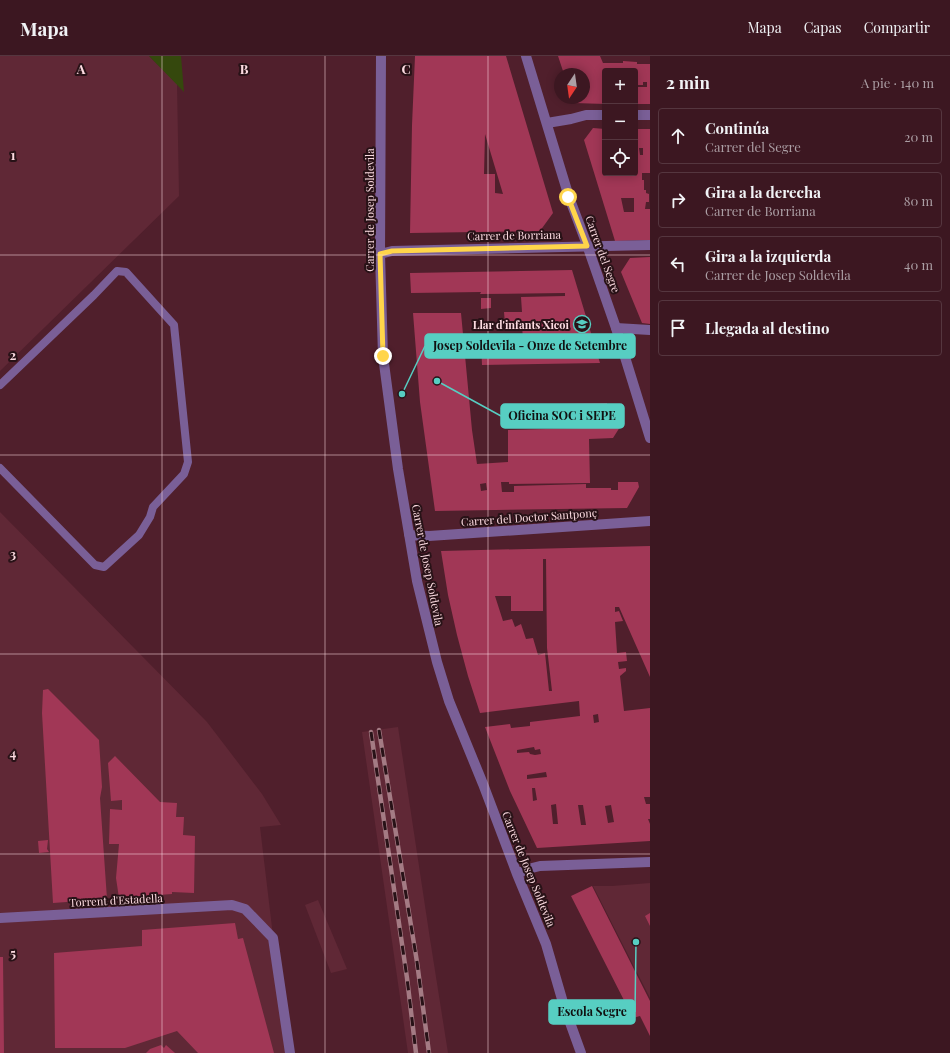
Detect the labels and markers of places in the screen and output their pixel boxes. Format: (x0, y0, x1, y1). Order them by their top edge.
school or university icon: Llar d'infants Xicoi (572, 314, 592, 334)
place label: Llar d'infants Xicoi (473, 317, 570, 332)
callout: Josep Soldevila - Onze de Setembre (425, 334, 635, 358)
callout: Oficina SOC i SEPE (501, 404, 624, 428)
callout: Escola Segre (549, 1000, 635, 1024)

